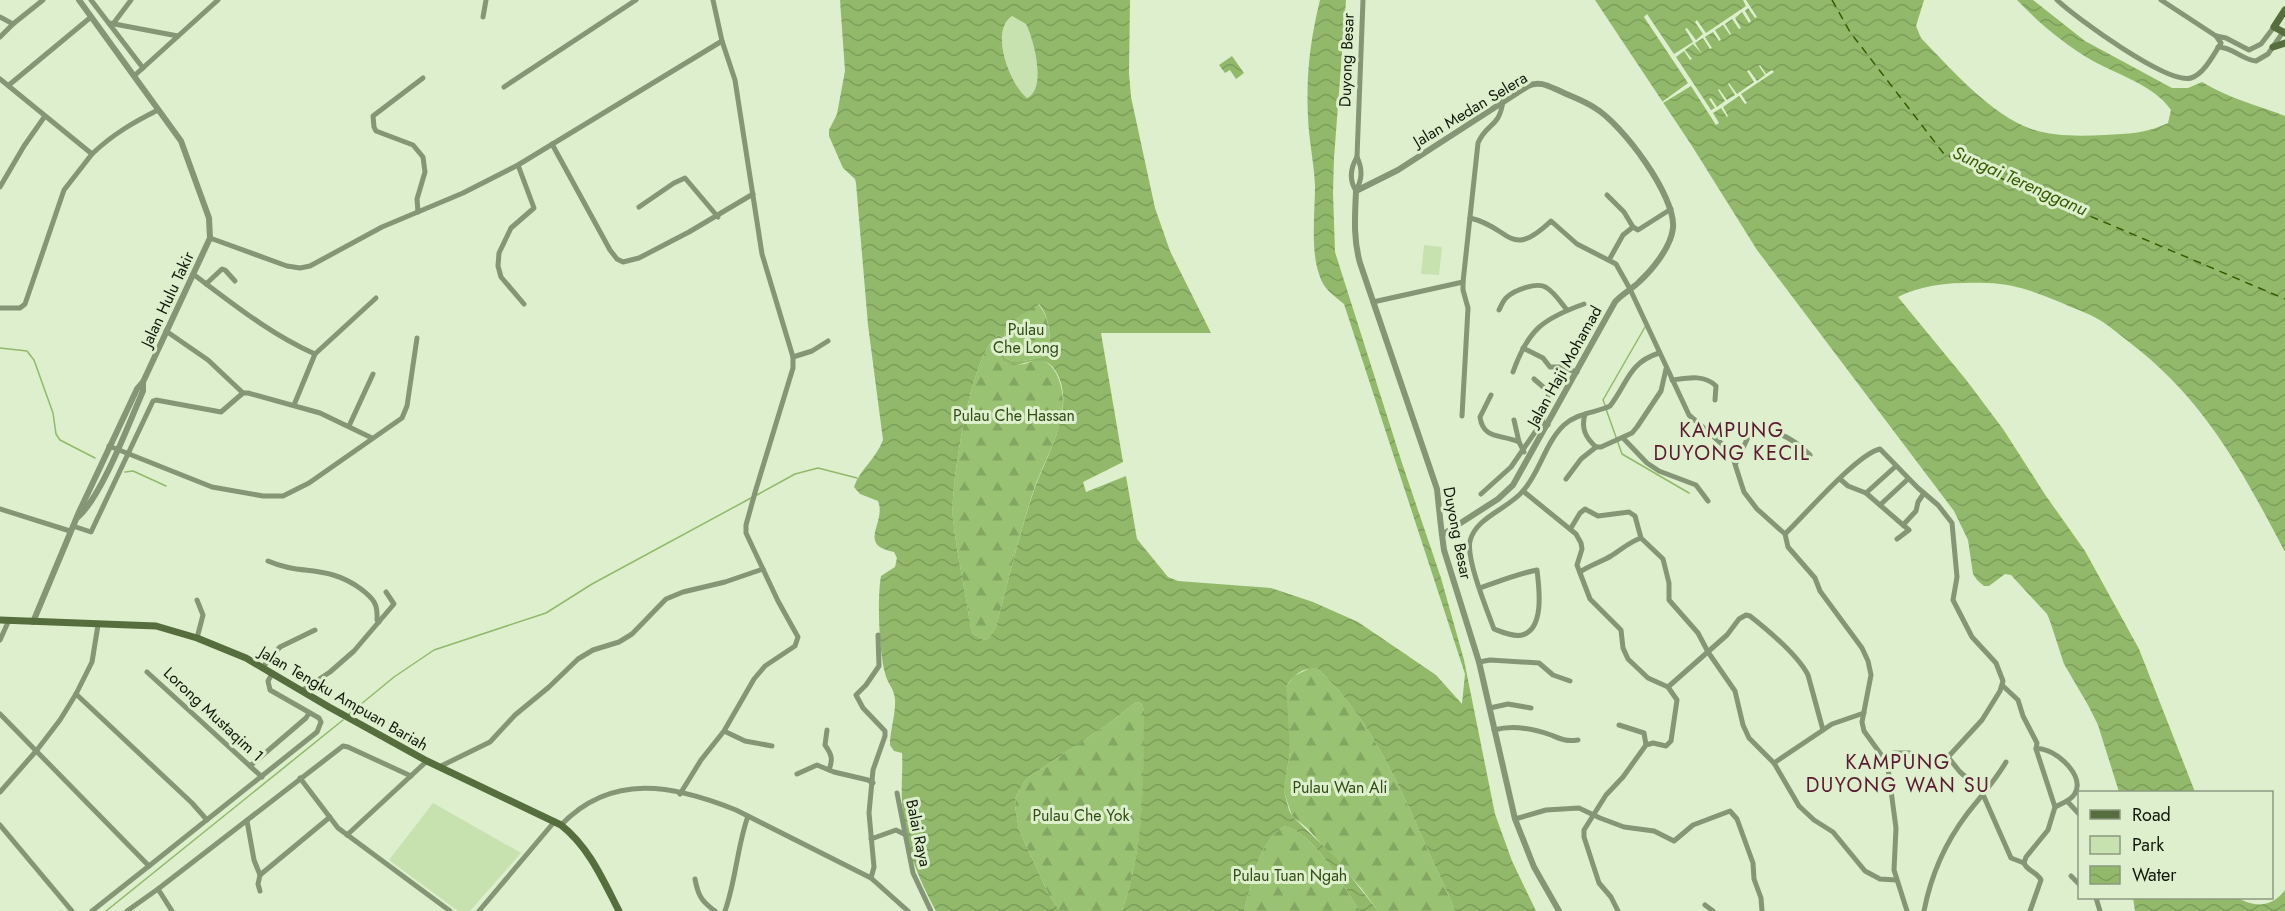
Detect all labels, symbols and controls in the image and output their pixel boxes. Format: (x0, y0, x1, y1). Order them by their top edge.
street label: Duyong Besar (1333, 12, 1360, 107)
street label: Jalan Medan Selera (1407, 66, 1532, 154)
water label: Sungai Terengganu (1948, 140, 2092, 222)
street label: Jalan Hulu Takir (134, 247, 200, 353)
street label: Jalan Haji Mohamad (1521, 302, 1607, 433)
park label: Pulau Che Long (993, 318, 1059, 359)
park label: Pulau Che Hassan (953, 404, 1075, 427)
district label: KAMPUNG DUYONG KECIL (1653, 416, 1811, 468)
street label: Duyong Besar (1437, 485, 1478, 582)
street label: Jalan Tengku Ampuan Bariah (253, 640, 432, 756)
street label: Lorong Mustaqim 1 (159, 662, 269, 767)
district label: KAMPUNG DUYONG WAN SU (1806, 748, 1990, 800)
park label: Pulau Wan Ali (1293, 776, 1387, 799)
legend (2078, 791, 2273, 899)
street label: Balai Raya (900, 797, 937, 869)
text: Road (2132, 802, 2171, 828)
park label: Pulau Che Yok (1033, 804, 1130, 827)
text: Park (2132, 832, 2164, 858)
text: Water (2132, 862, 2177, 888)
park label: Pulau Tuan Ngah (1233, 864, 1347, 887)

